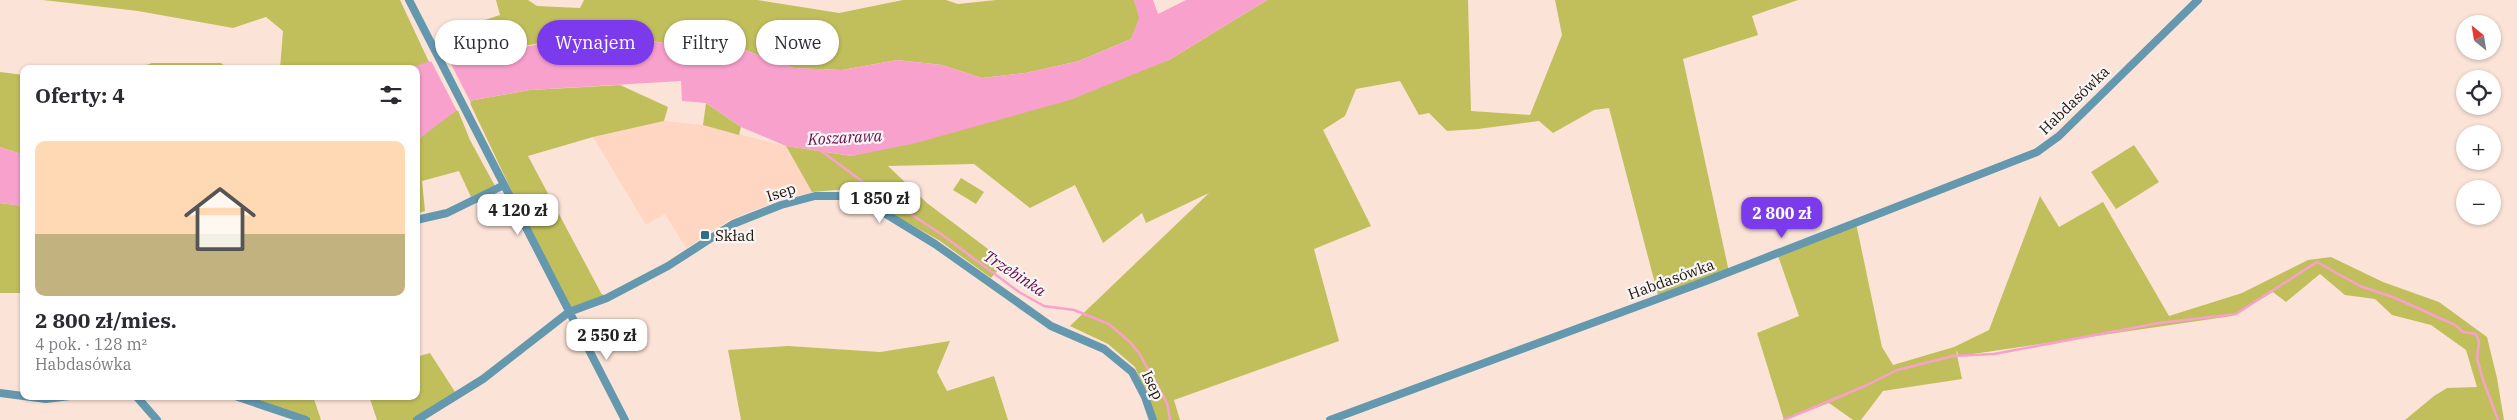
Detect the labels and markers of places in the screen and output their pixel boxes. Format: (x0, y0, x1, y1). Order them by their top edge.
pin: 1 850 zł (828, 182, 932, 224)
pin: 4 120 zł (466, 194, 570, 236)
pin: 2 800 zł (1730, 196, 1834, 239)
place label: Skład (715, 226, 755, 245)
marker: Skład (699, 229, 711, 241)
pin: 2 550 zł (555, 318, 659, 361)

